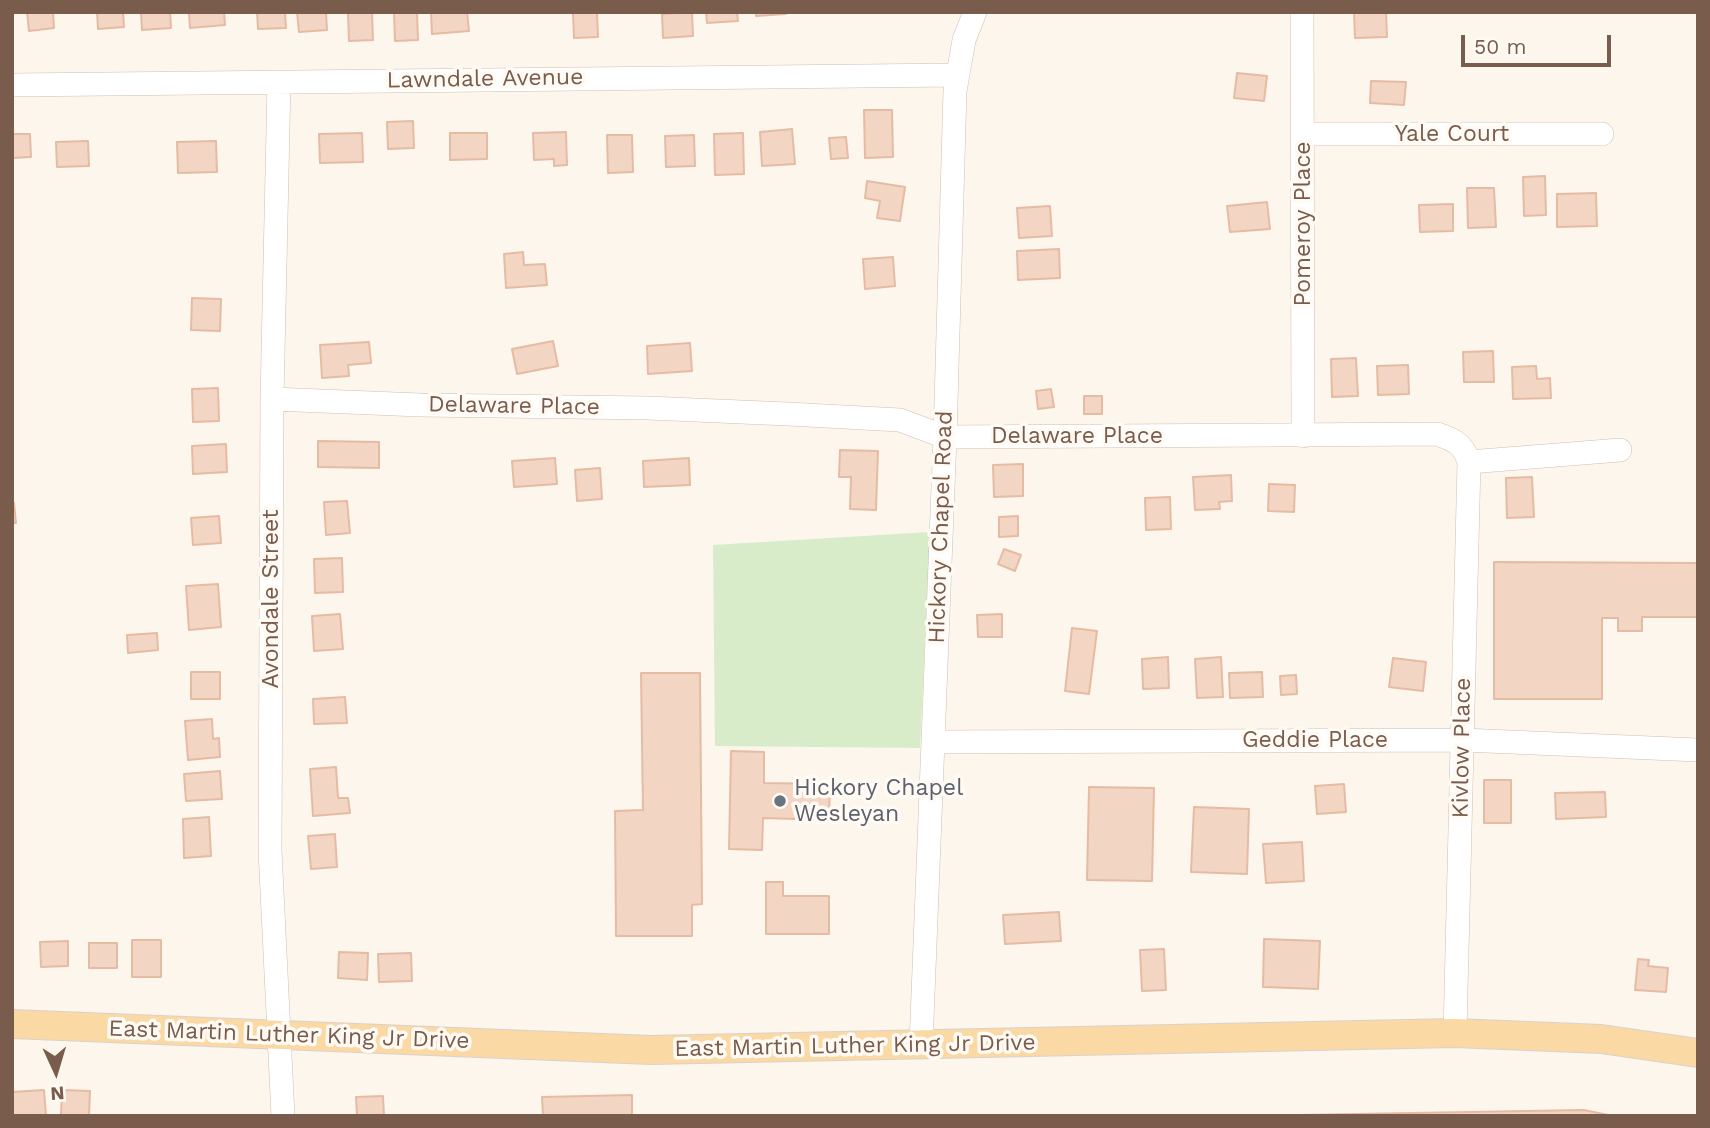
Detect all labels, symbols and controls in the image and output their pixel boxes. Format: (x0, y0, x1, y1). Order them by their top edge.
scale bar (1465, 21, 1616, 65)
text: 50 m (1474, 34, 1526, 59)
street label: Lawndale Avenue (386, 63, 584, 95)
street label: Yale Court (1395, 120, 1509, 148)
street label: Pomeroy Place (1289, 141, 1317, 307)
street label: Delaware Place (428, 391, 600, 421)
street label: Hickory Chapel Road (923, 410, 959, 644)
street label: Delaware Place (991, 422, 1163, 450)
street label: Avondale Street (257, 509, 285, 689)
street label: Kivlow Place (1447, 677, 1477, 819)
street label: Geddie Place (1242, 726, 1388, 754)
place label: Hickory Chapel Wesleyan (794, 774, 963, 828)
marker: Hickory Chapel Wesleyan (772, 793, 788, 809)
street label: East Martin Luther King Jr Drive (108, 1015, 470, 1055)
street label: East Martin Luther King Jr Drive (674, 1029, 1036, 1063)
north arrow (21, 1037, 91, 1107)
text: N (50, 1081, 65, 1105)

